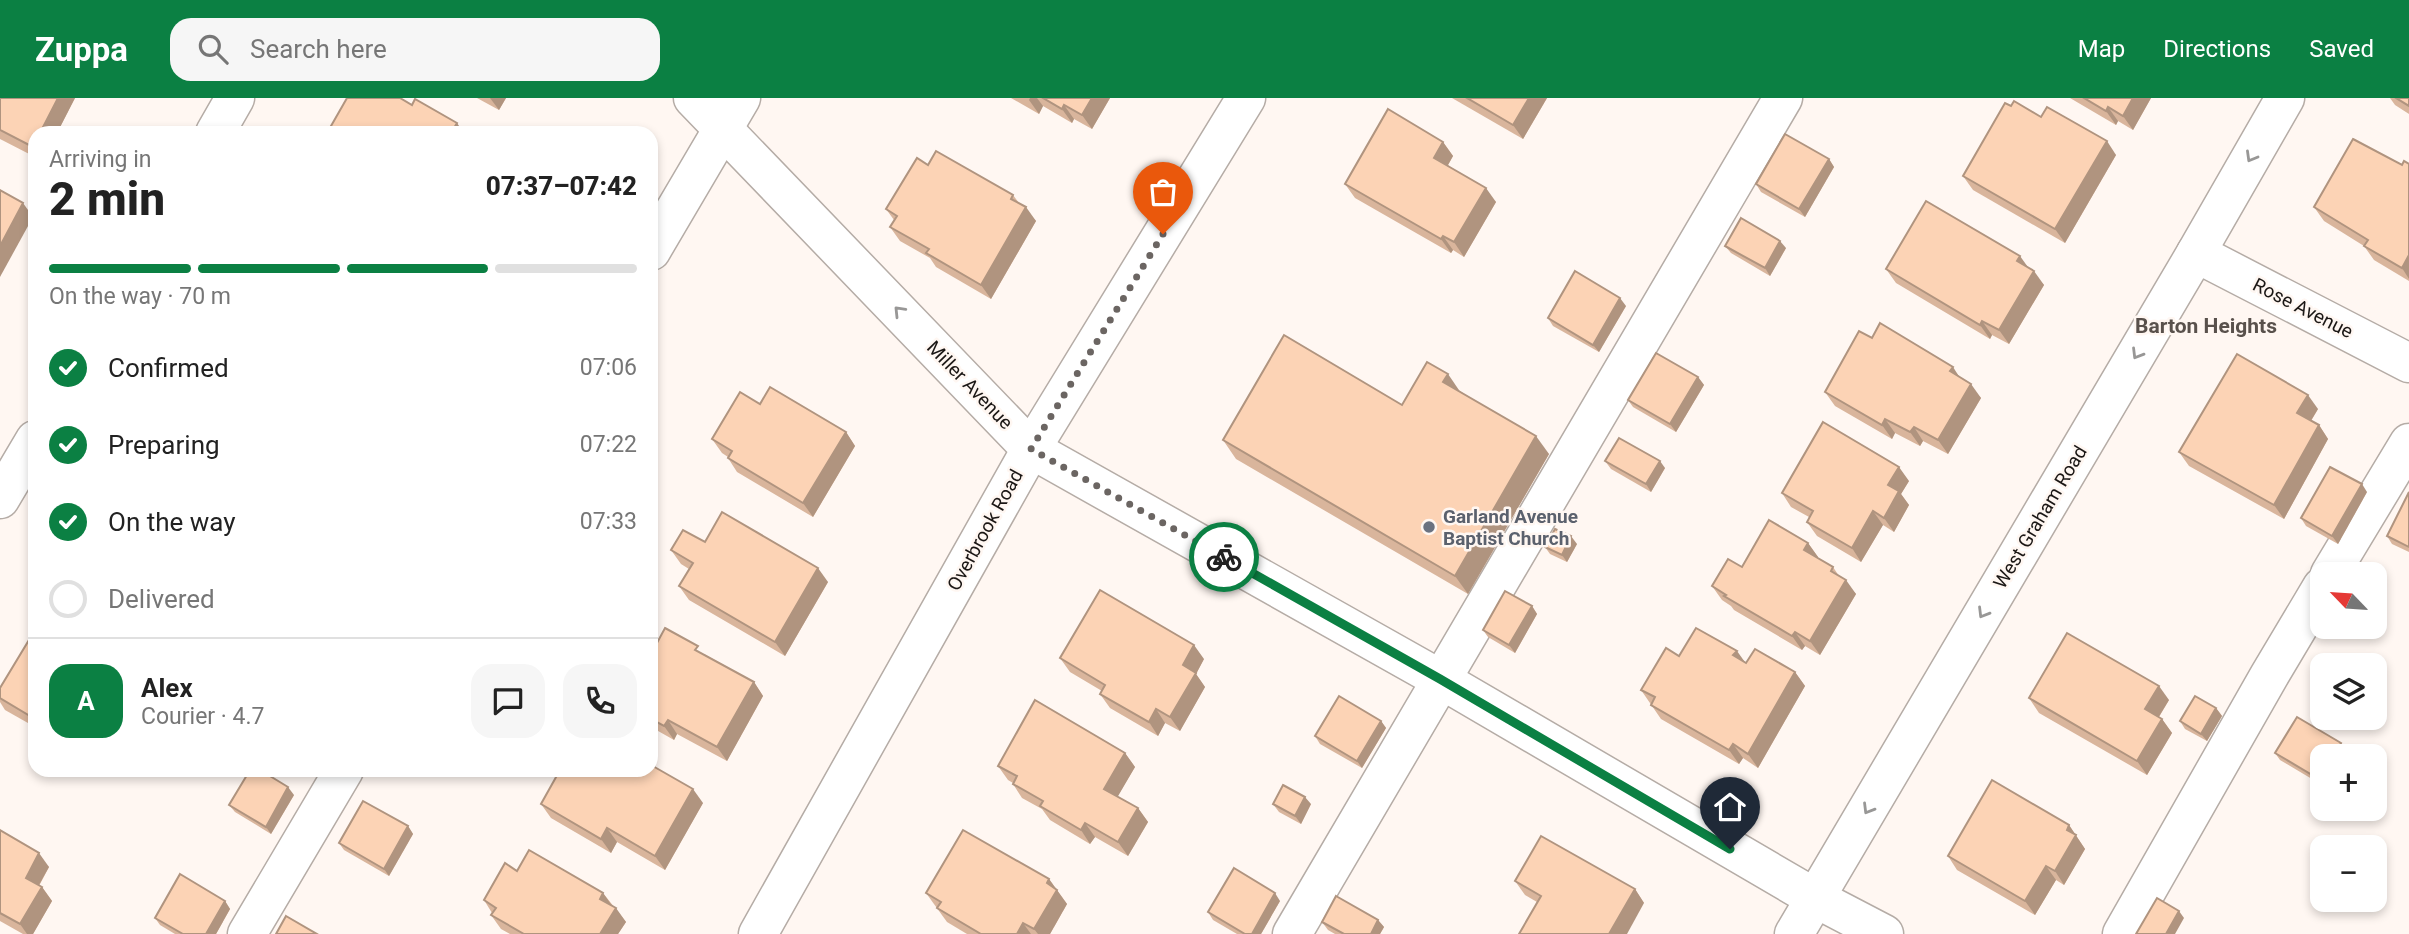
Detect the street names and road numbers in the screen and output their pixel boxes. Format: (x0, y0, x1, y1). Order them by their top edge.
street label: Rose Avenue (2249, 273, 2357, 343)
street label: Miller Avenue (922, 336, 1018, 434)
street label: West Graham Road (1988, 441, 2092, 593)
street label: Overbrook Road (942, 465, 1028, 595)

